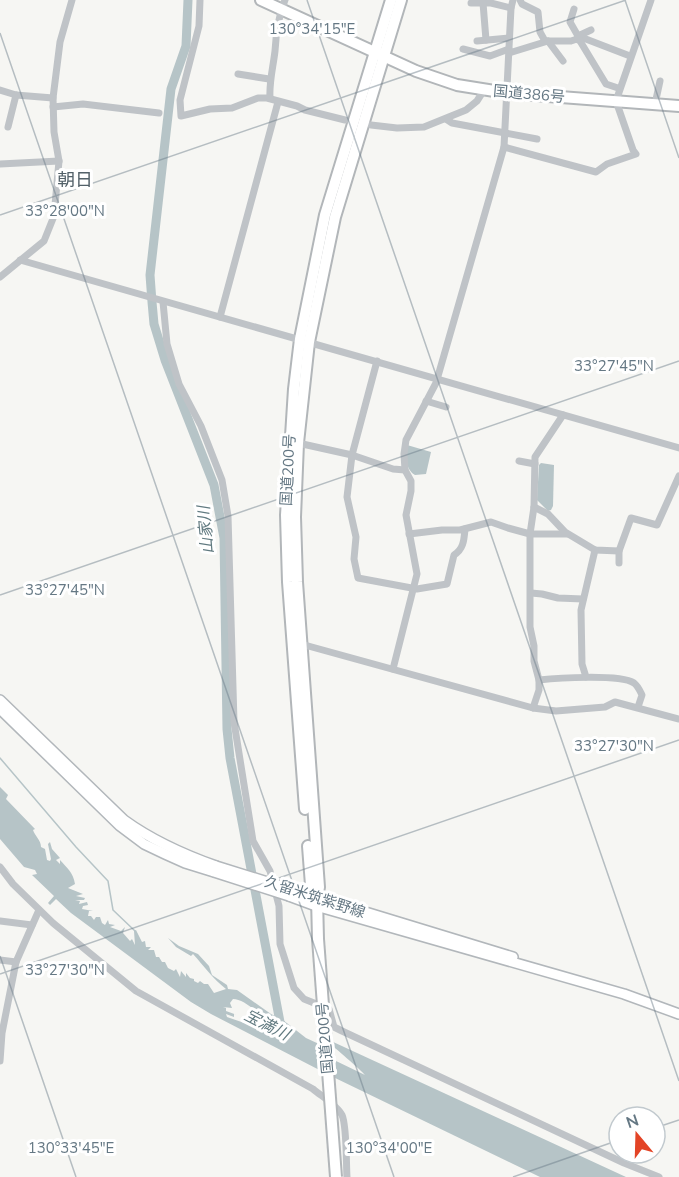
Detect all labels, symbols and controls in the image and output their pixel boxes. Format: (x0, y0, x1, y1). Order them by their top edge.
text: 130°34'15"E (269, 19, 355, 39)
street label: 国道386号 (492, 81, 566, 107)
district label: 朝日 (57, 168, 93, 192)
text: 33°28'00"N (25, 201, 105, 221)
text: 33°27'45"N (574, 356, 654, 376)
street label: 国道200号 (276, 434, 300, 506)
water label: 山家川 (193, 503, 219, 555)
text: 33°27'45"N (25, 580, 105, 600)
text: 33°27'30"N (574, 736, 654, 756)
street label: 久留米筑紫野線 (262, 871, 368, 923)
text: 33°27'30"N (25, 960, 105, 980)
street label: 国道200号 (312, 1001, 338, 1075)
water label: 宝満川 (240, 1004, 295, 1046)
north arrow (607, 1105, 667, 1165)
text: N (623, 1109, 642, 1134)
text: 130°33'45"E (28, 1138, 114, 1158)
text: 130°34'00"E (346, 1138, 432, 1158)

